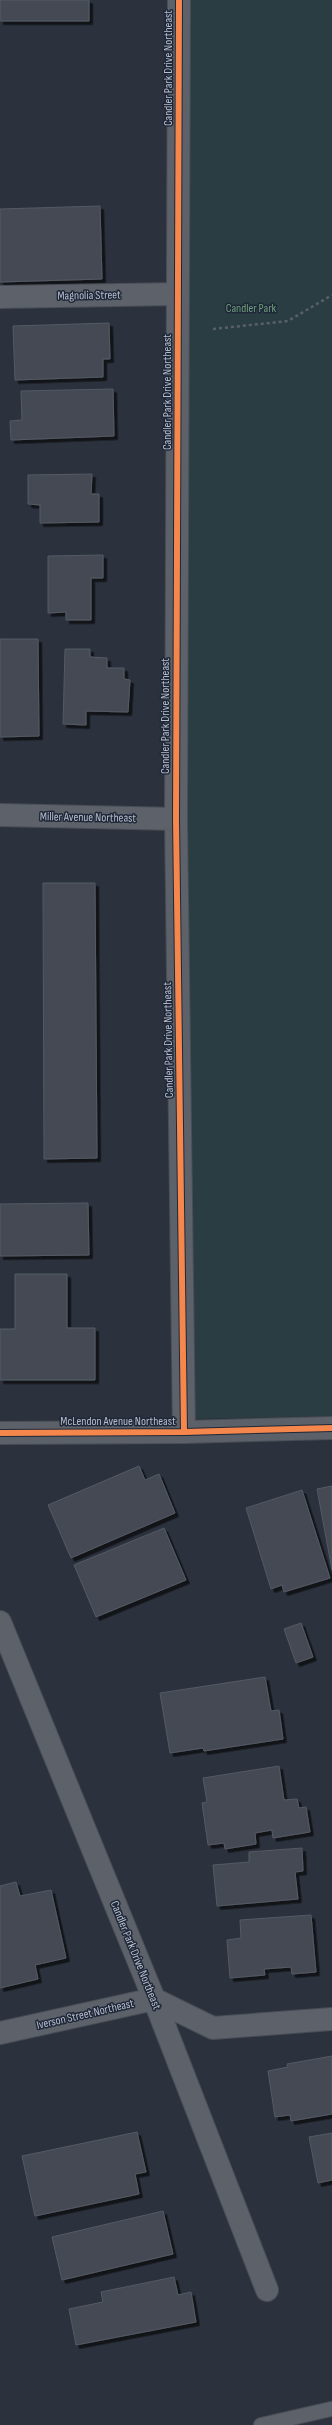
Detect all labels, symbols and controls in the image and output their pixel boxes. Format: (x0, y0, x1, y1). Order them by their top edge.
street label: Candler Park Drive Northeast (161, 10, 176, 126)
street label: Magnolia Street (57, 287, 121, 304)
park label: Candler Park (226, 301, 277, 316)
street label: Candler Park Drive Northeast (160, 334, 175, 450)
street label: Candler Park Drive Northeast (158, 658, 173, 774)
street label: Miller Avenue Northeast (40, 809, 137, 826)
street label: Candler Park Drive Northeast (160, 982, 177, 1098)
street label: McLendon Avenue Northeast (60, 1414, 176, 1429)
street label: Candler Park Drive Northeast (107, 1899, 164, 2012)
street label: Iverson Street Northeast (35, 1996, 136, 2033)

